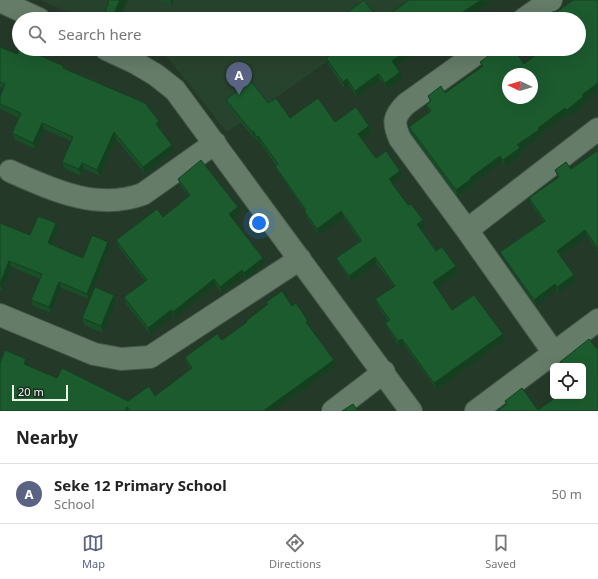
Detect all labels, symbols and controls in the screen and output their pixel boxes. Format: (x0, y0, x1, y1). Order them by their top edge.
search box (12, 12, 586, 56)
icon: search (26, 23, 48, 45)
text: Search here (58, 24, 141, 44)
pin: A (226, 62, 252, 95)
north arrow (502, 68, 538, 104)
your location (249, 213, 269, 233)
map controls (550, 363, 586, 399)
button: locate (550, 363, 586, 399)
scale bar (12, 383, 68, 402)
text: 20 m (18, 384, 44, 399)
text: Nearby (16, 426, 78, 449)
text: Seke 12 Primary School (54, 475, 227, 495)
text: A (25, 485, 34, 503)
text: 50 m (552, 485, 582, 503)
text: School (54, 495, 95, 513)
tab: Map (82, 532, 105, 571)
tab: Directions (269, 532, 321, 571)
tab: Saved (485, 532, 516, 571)

